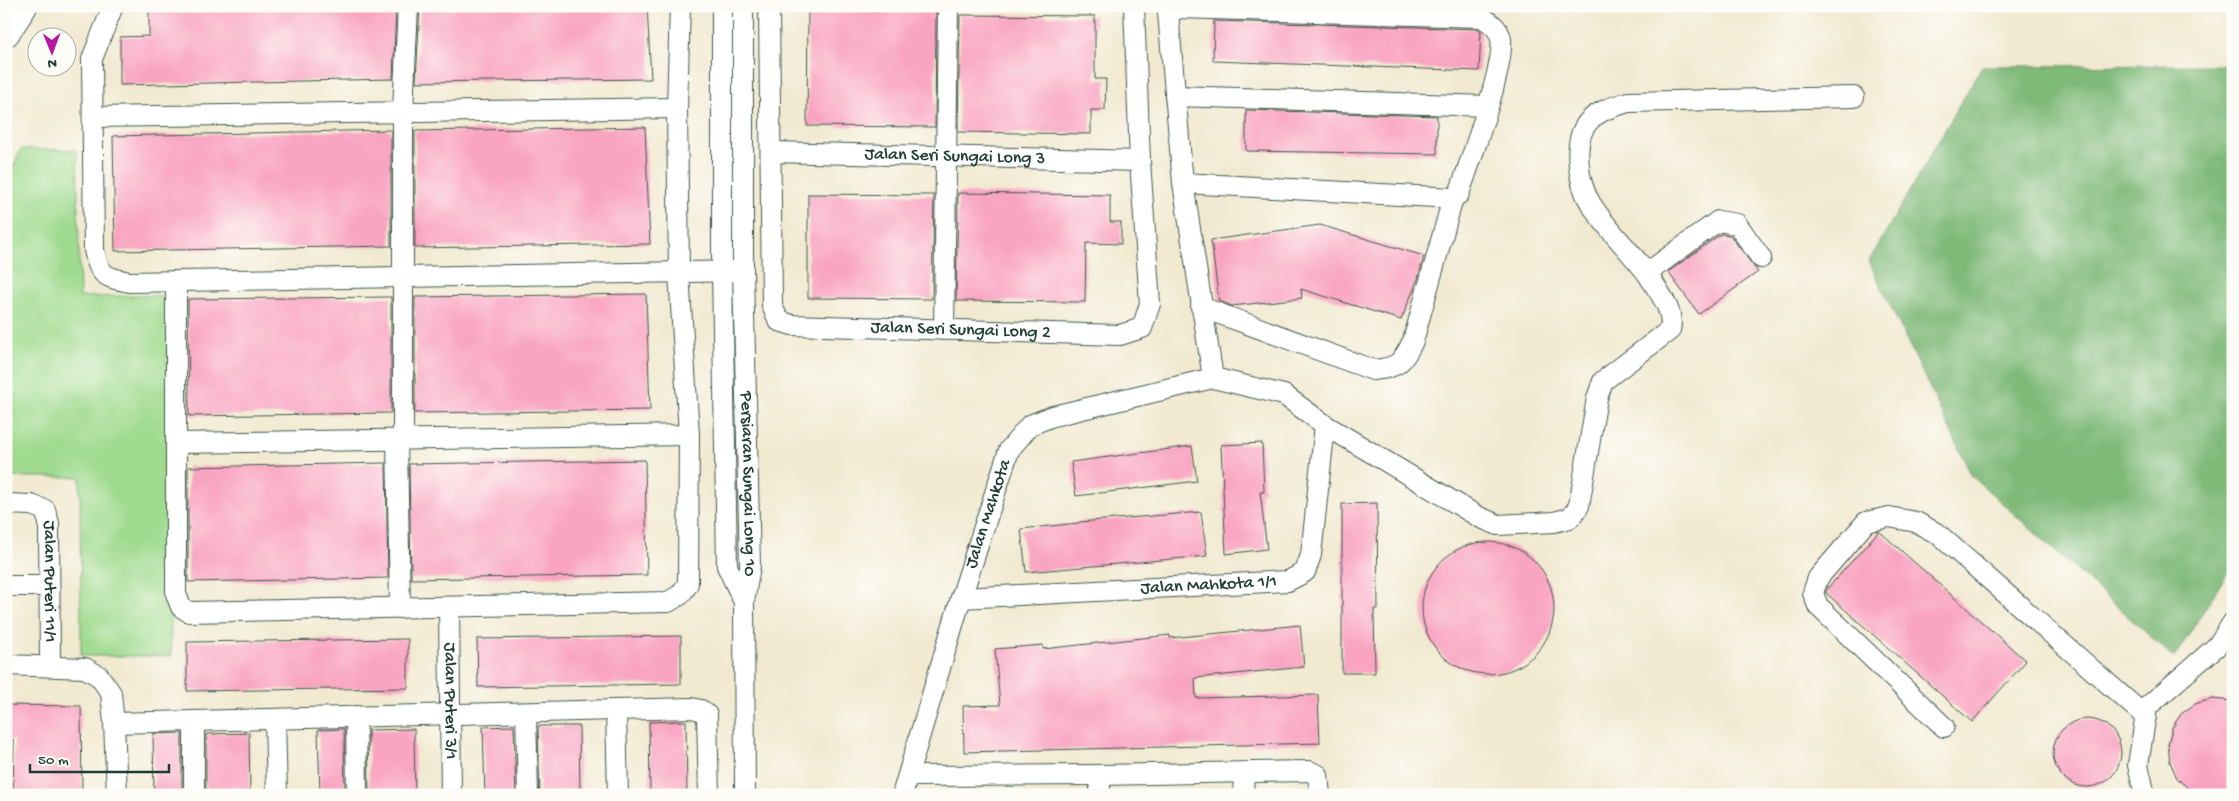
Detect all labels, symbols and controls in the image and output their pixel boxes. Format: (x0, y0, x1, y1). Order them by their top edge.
north arrow (28, 28, 78, 78)
text: N (47, 54, 57, 71)
street label: Jalan Seri Sungai Long 3 (864, 144, 1046, 169)
street label: Jalan Seri Sungai Long 2 (870, 317, 1051, 343)
street label: Persiaran Sungai Long 10 (735, 390, 761, 578)
street label: Jalan Mahkota (961, 456, 1016, 571)
street label: Jalan Puteri 11/1 (38, 520, 60, 643)
street label: Jalan Mahkota 1/1 (1140, 571, 1277, 599)
street label: Jalan Puteri 3/1 (439, 642, 461, 760)
scale bar (30, 741, 169, 773)
text: 50 m (38, 752, 69, 770)

